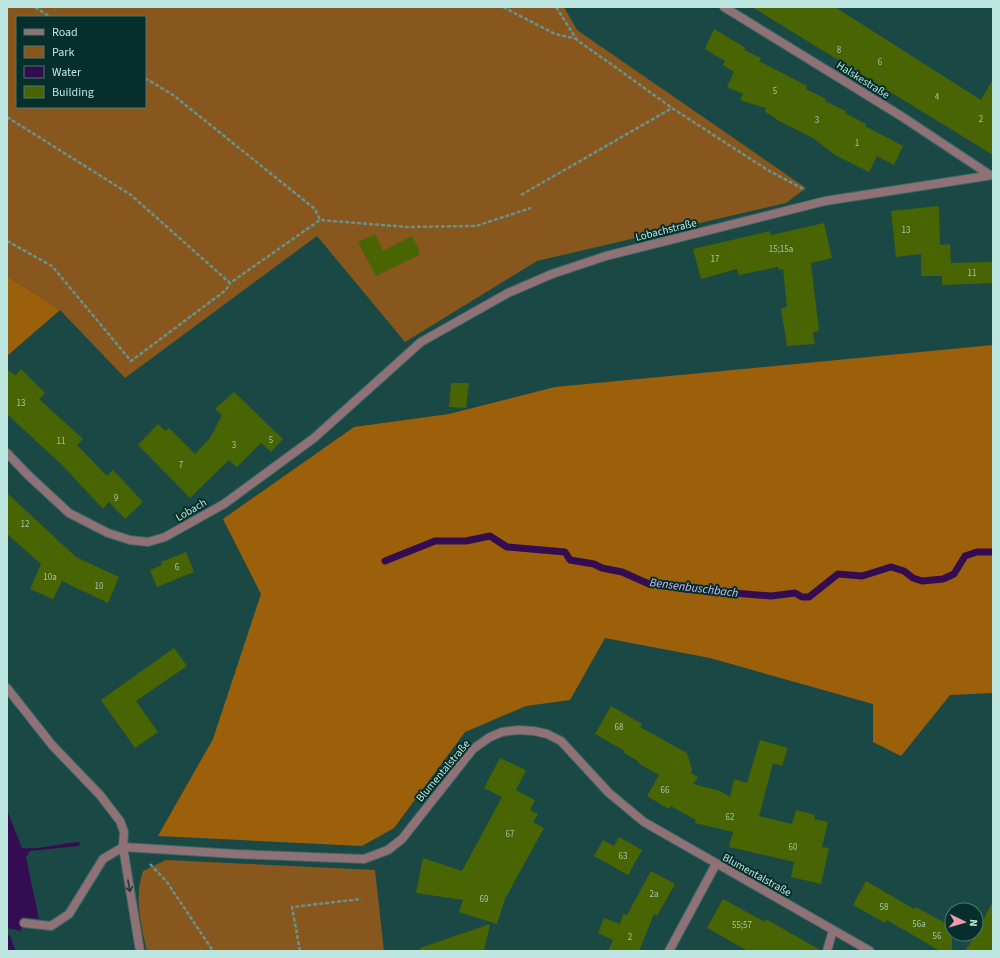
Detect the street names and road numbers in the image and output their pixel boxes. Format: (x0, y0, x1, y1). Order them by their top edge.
street label: Halskestraße (834, 58, 893, 102)
street label: Lobachstraße (634, 215, 699, 245)
street label: Lobach (173, 495, 209, 525)
street label: Blumentalstraße (413, 736, 474, 805)
street label: Blumentalstraße (720, 850, 795, 900)

